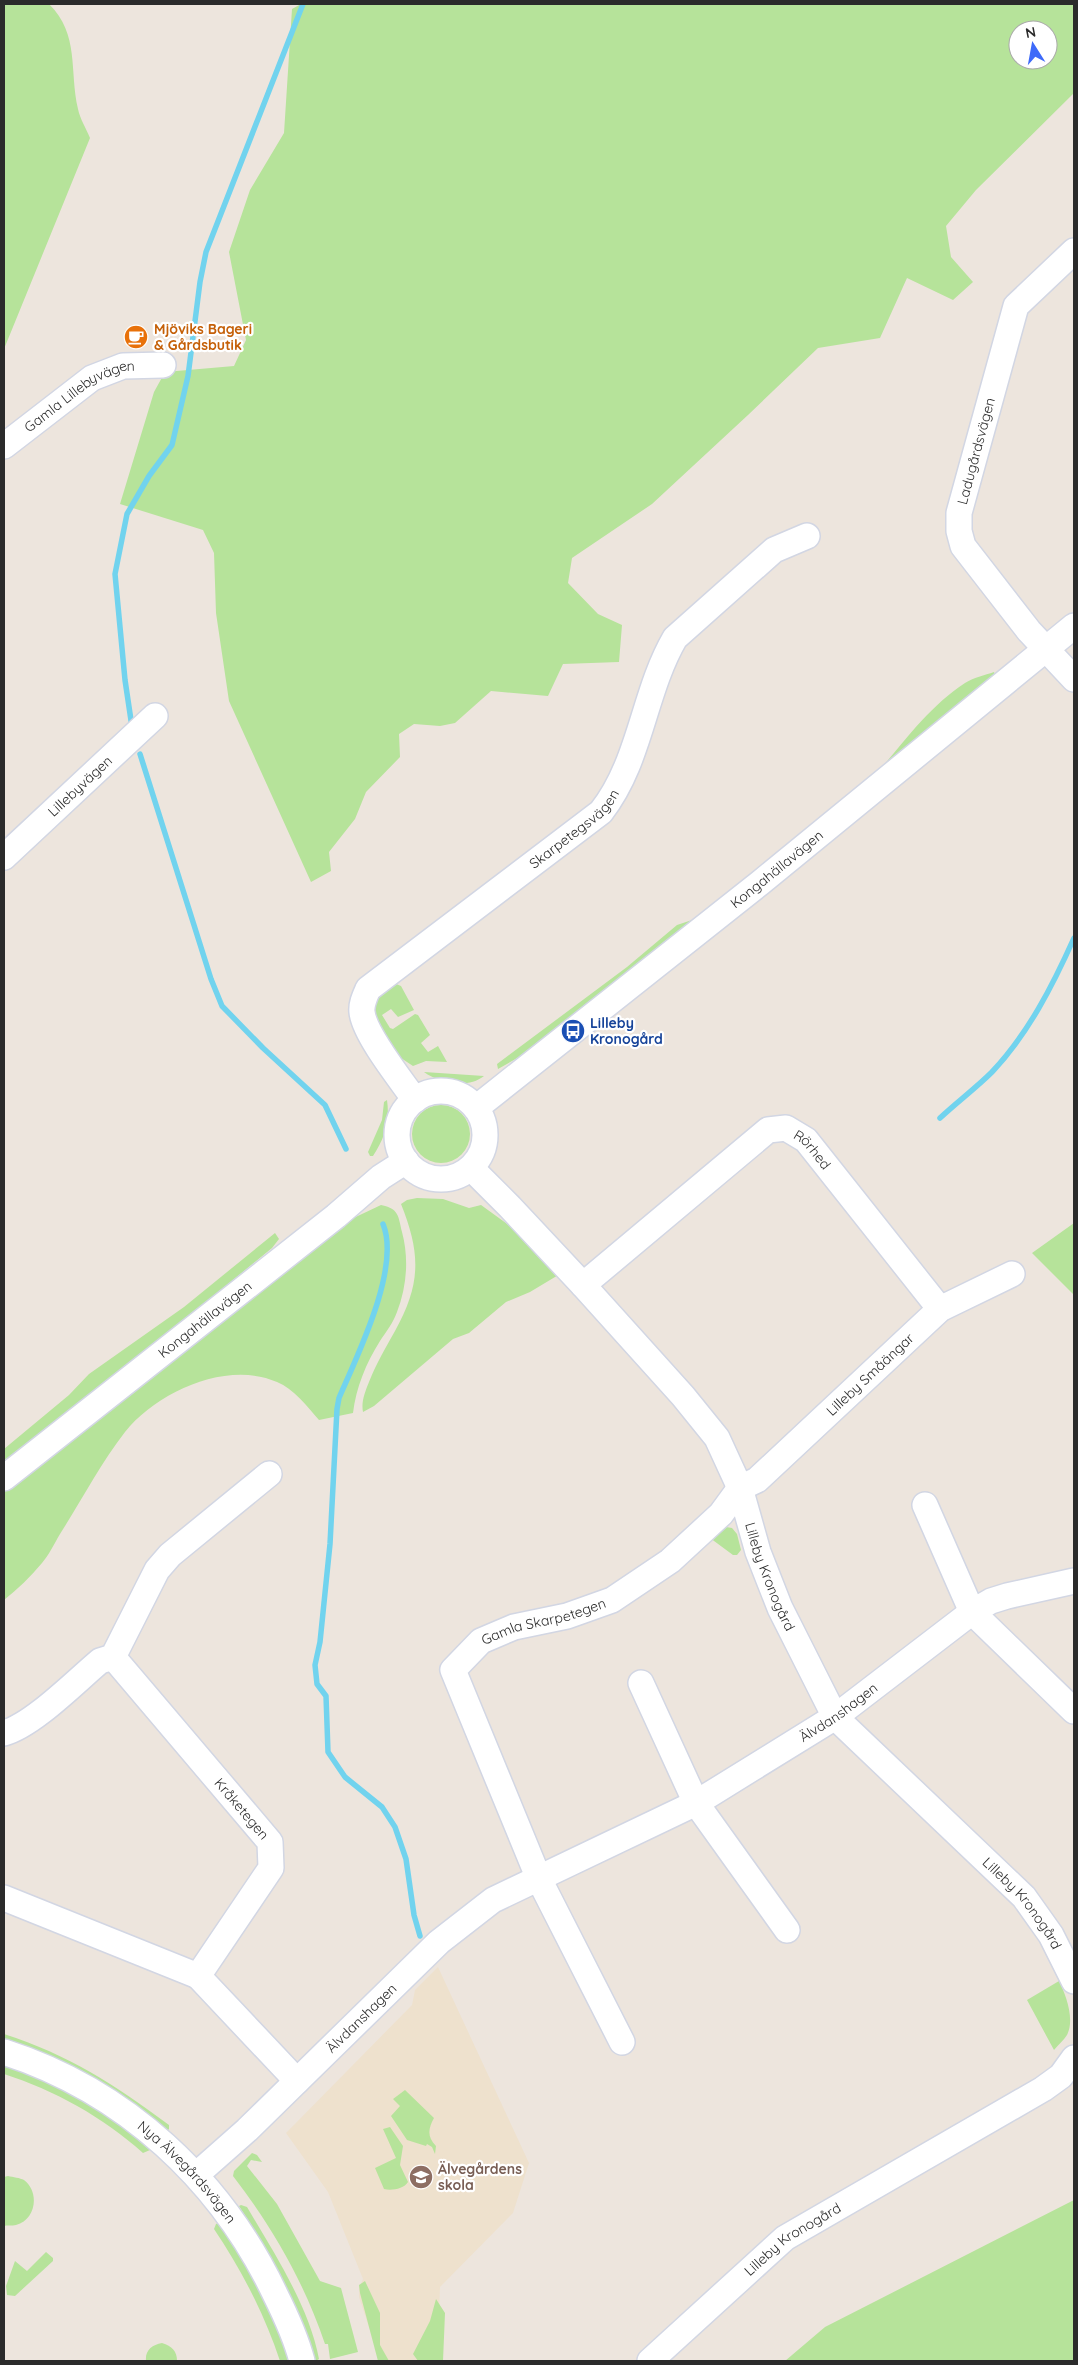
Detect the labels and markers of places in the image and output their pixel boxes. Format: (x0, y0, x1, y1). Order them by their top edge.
place label: Mjöviks Bageri & Gårdsbutik (154, 320, 252, 354)
cafe icon: Mjöviks Bageri & Gårdsbutik (123, 324, 149, 350)
place label: Lilleby Kronogård (590, 1014, 663, 1048)
bus stop icon: Lilleby Kronogård (560, 1018, 586, 1044)
place label: Älvegårdens skola (438, 2160, 522, 2194)
school or university icon: Älvegårdens skola (408, 2164, 434, 2190)

